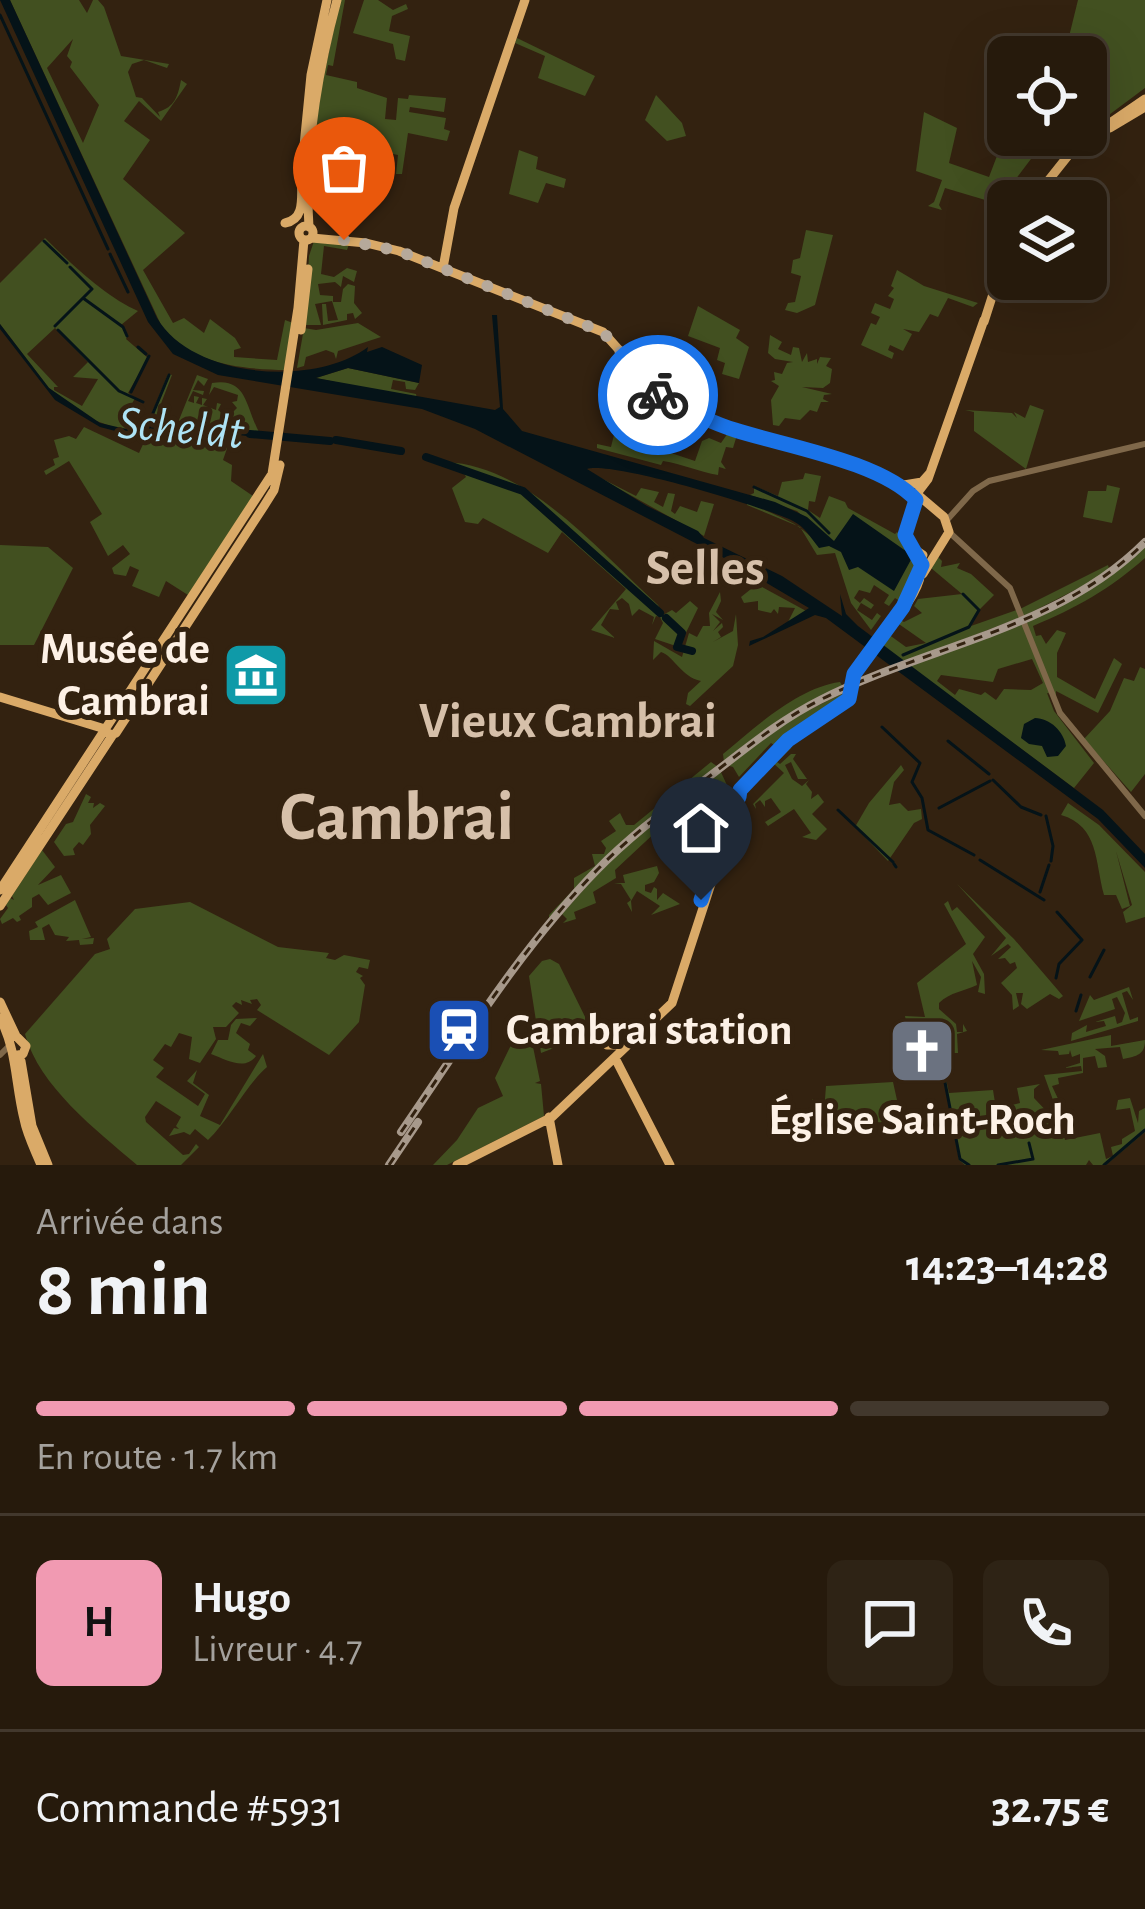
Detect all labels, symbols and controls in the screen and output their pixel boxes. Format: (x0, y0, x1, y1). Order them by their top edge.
map controls (987, 36, 1107, 300)
button: locate (987, 36, 1107, 156)
pin (293, 117, 395, 240)
icon: bag (311, 135, 377, 201)
button: layers (987, 180, 1107, 300)
courier (598, 335, 718, 455)
icon: bike (625, 362, 691, 428)
water label: Scheldt (116, 400, 246, 458)
district label: Selles (646, 543, 764, 594)
place label: Musée de Cambrai (40, 627, 210, 724)
museum icon: Musée de Cambrai (221, 640, 291, 710)
district label: Vieux Cambrai (419, 696, 717, 747)
pin (650, 777, 752, 900)
district label: Cambrai (280, 784, 514, 853)
icon: home (668, 795, 734, 861)
station icon: Cambrai station (424, 995, 494, 1065)
place label: Cambrai station (506, 1008, 792, 1053)
church icon: Église Saint-Roch (887, 1016, 957, 1086)
place label: Église Saint-Roch (768, 1094, 1076, 1143)
text: Arrivée dans (36, 1203, 223, 1242)
text: 14:23–14:28 (906, 1244, 1109, 1289)
text: 8 min (36, 1252, 211, 1330)
text: En route · 1.7 km (36, 1438, 278, 1477)
button: chat (827, 1560, 953, 1686)
button: phone (983, 1560, 1109, 1686)
text: Hugo (192, 1576, 291, 1621)
text: H (83, 1600, 115, 1645)
text: Livreur · 4.7 (192, 1630, 363, 1669)
text: Commande #5931 (36, 1786, 344, 1831)
text: 32.75 € (991, 1786, 1109, 1831)

